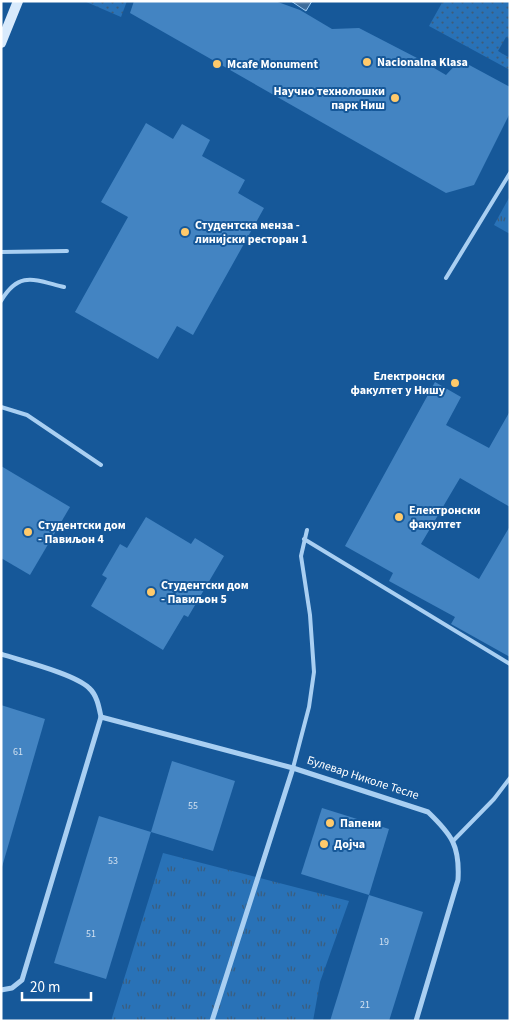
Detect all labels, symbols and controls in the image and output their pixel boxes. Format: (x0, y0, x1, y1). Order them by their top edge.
place label: Nacionalna Klasa (377, 54, 468, 71)
place label: Mcafe Monument (227, 56, 318, 73)
marker: Nacionalna Klasa (361, 56, 373, 68)
marker: Mcafe Monument (211, 58, 223, 70)
place label: Научно технолошки парк Ниш (273, 83, 385, 114)
marker: Научно технолошки парк Ниш (389, 92, 401, 104)
place label: Студентска менза - линијски ресторан 1 (195, 217, 307, 248)
marker: Студентска менза - линијски ресторан 1 (179, 226, 191, 238)
place label: Електронски факултет у Нишу (350, 368, 446, 399)
marker: Електронски факултет у Нишу (449, 377, 461, 389)
place label: Електронски факултет (409, 502, 481, 533)
marker: Електронски факултет (393, 511, 405, 523)
place label: Студентски дом - Павиљон 4 (38, 517, 126, 548)
marker: Студентски дом - Павиљон 4 (22, 526, 34, 538)
place label: Студентски дом - Павиљон 5 (161, 577, 249, 608)
marker: Студентски дом - Павиљон 5 (145, 586, 157, 598)
house number: 61 (13, 745, 23, 759)
street label: Булевар Николе Тесле (305, 752, 421, 804)
house number: 55 (188, 799, 198, 813)
place label: Папени (340, 815, 381, 832)
marker: Папени (324, 817, 336, 829)
place label: Дојча (334, 836, 365, 853)
marker: Дојча (318, 838, 330, 850)
house number: 53 (108, 854, 118, 868)
house number: 51 (86, 927, 96, 941)
house number: 19 (379, 935, 389, 949)
scale bar (22, 970, 91, 1002)
text: 20 m (30, 977, 60, 998)
house number: 21 (360, 998, 370, 1012)

